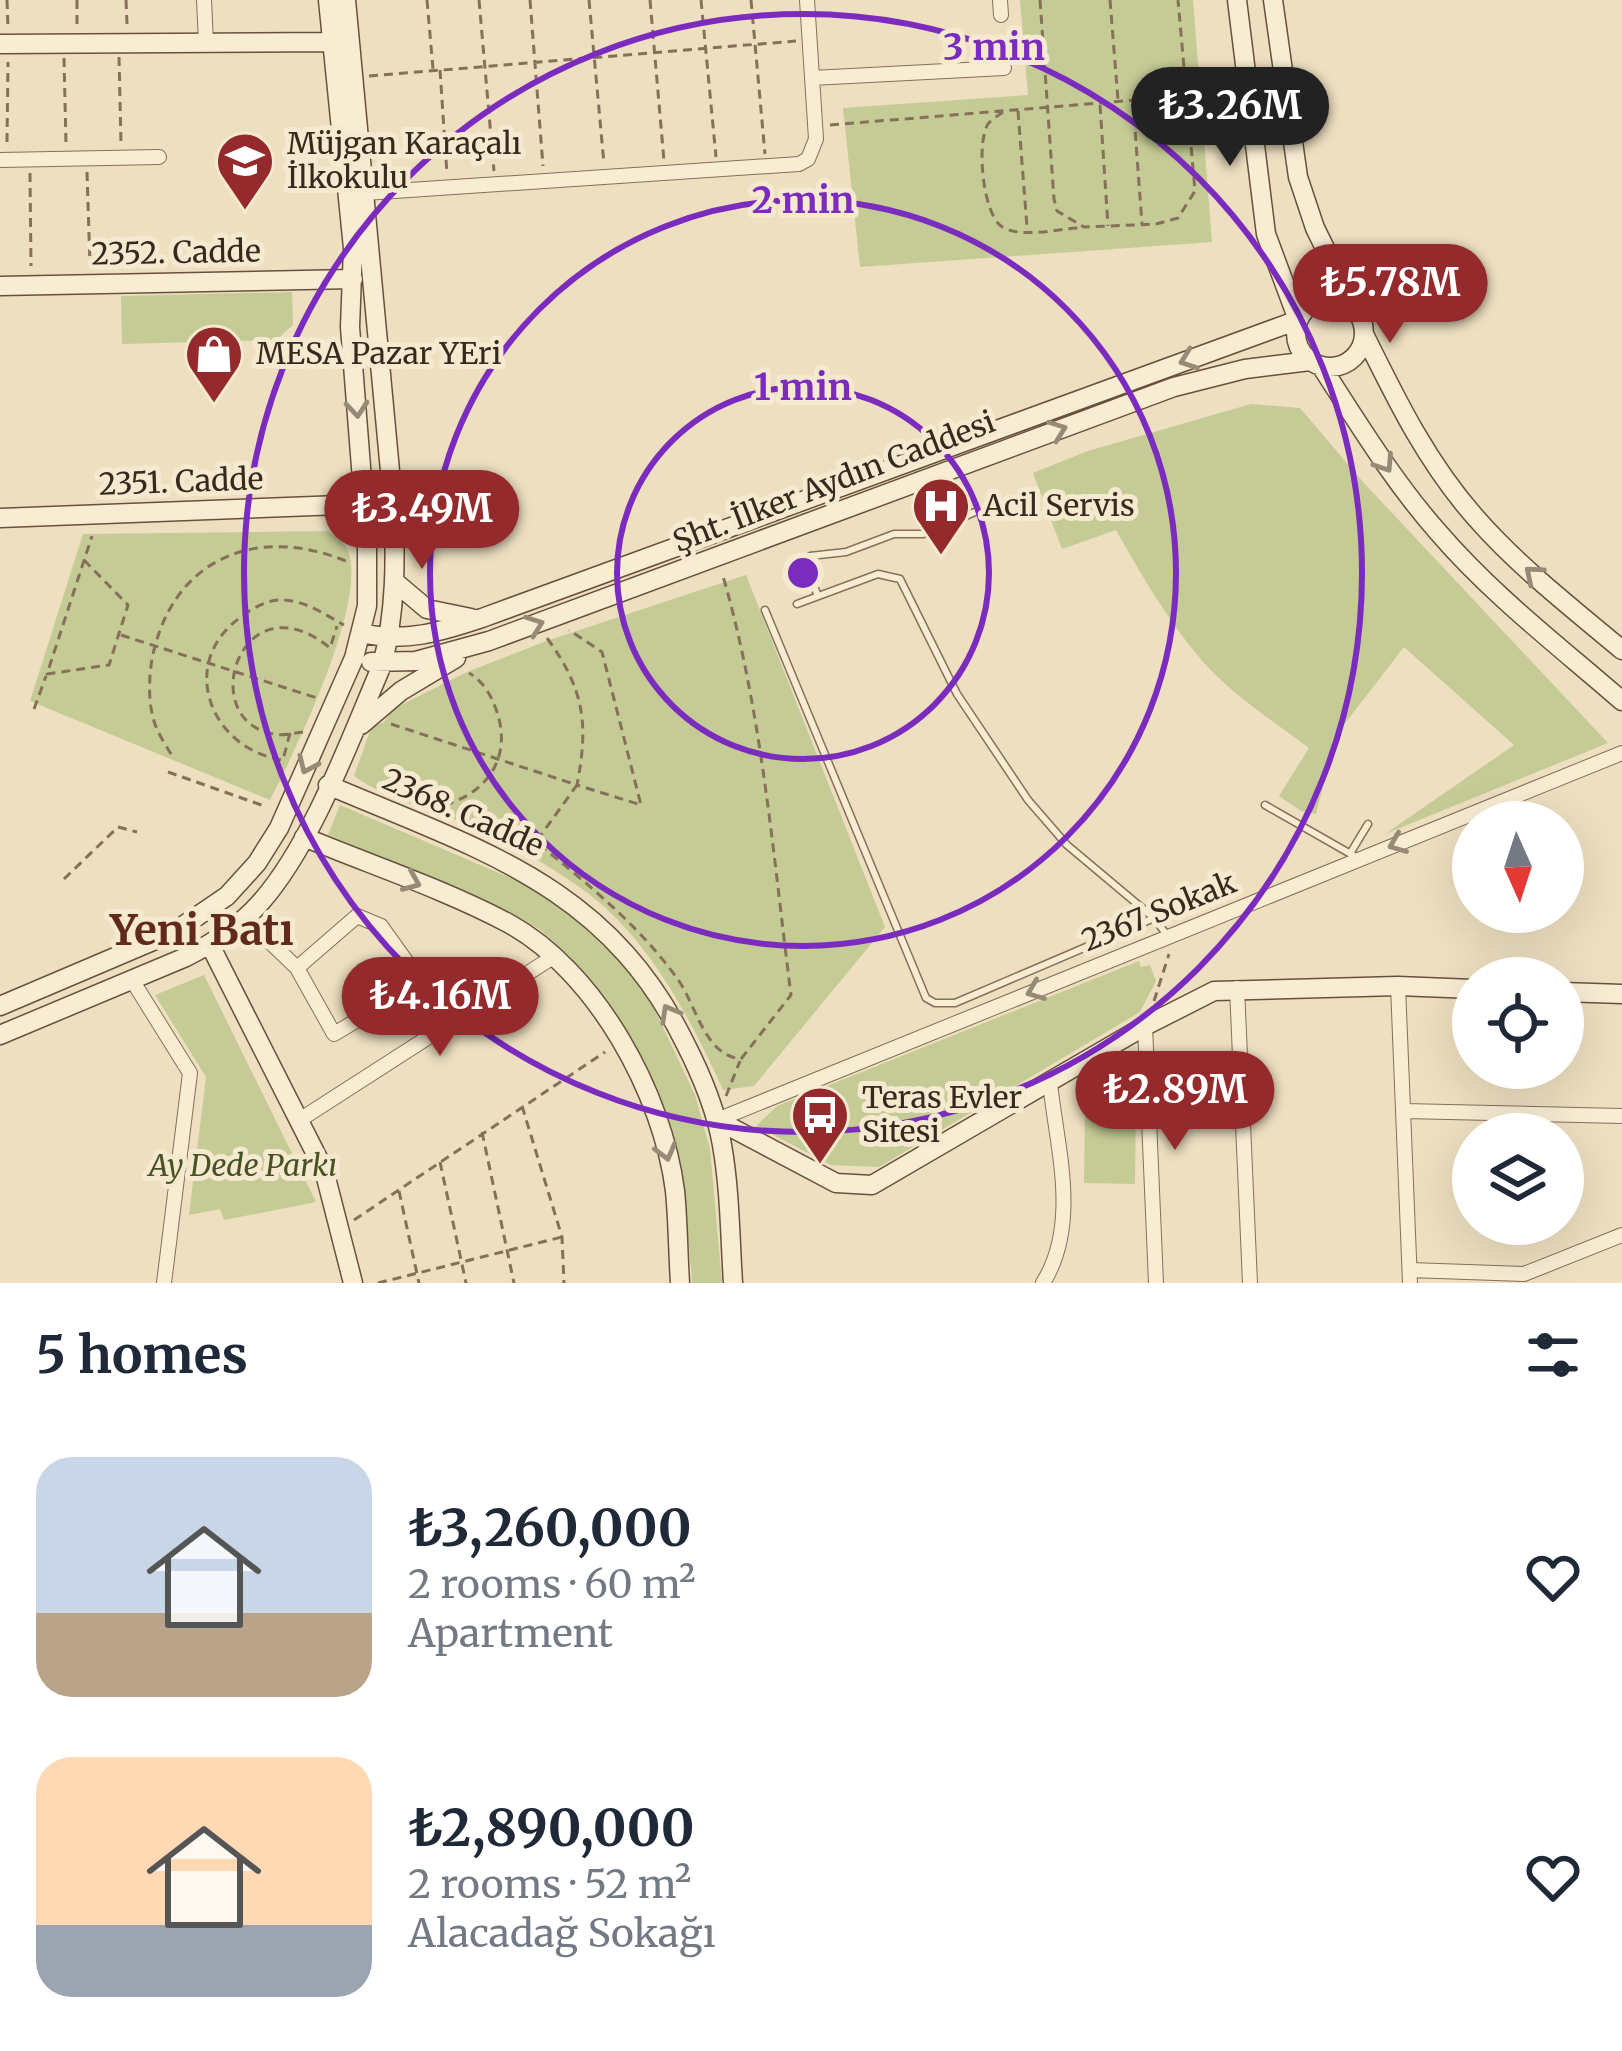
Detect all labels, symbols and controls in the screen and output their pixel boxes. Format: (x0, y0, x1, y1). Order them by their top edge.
text: 3 min (943, 25, 1045, 70)
pin: ₺3.26M (1132, 67, 1328, 169)
text: ₺3.26M (1158, 81, 1302, 130)
place label: Müjgan Karaçalı İlkokulu (287, 124, 522, 196)
school or university icon: Müjgan Karaçalı İlkokulu (214, 130, 276, 212)
text: 2 min (752, 178, 854, 223)
street label: 2352. Cadde (91, 232, 261, 272)
pin: ₺5.78M (1292, 244, 1488, 346)
text: ₺5.78M (1320, 258, 1460, 307)
shop icon: MESA Pazar YEri (183, 323, 245, 405)
place label: MESA Pazar YEri (256, 334, 501, 372)
one-way arrow (1179, 346, 1200, 370)
text: 1 min (754, 365, 852, 410)
one-way arrow (343, 400, 369, 419)
street label: Şht. İlker Aydın Caddesi (667, 402, 1000, 560)
one-way arrow (1046, 420, 1067, 444)
one-way arrow (1371, 450, 1393, 472)
street label: 2351. Cadde (98, 459, 264, 503)
pin: ₺3.49M (324, 470, 520, 572)
hospital icon: Acil Servis (910, 475, 972, 557)
text: ₺3.49M (351, 484, 493, 533)
place label: Acil Servis (982, 486, 1135, 524)
centre of rings (782, 552, 824, 594)
one-way arrow (1525, 567, 1547, 589)
one-way arrow (523, 614, 544, 639)
one-way arrow (297, 753, 321, 774)
street label: 2368. Cadde (377, 760, 550, 864)
north arrow (1452, 801, 1584, 933)
map controls (1452, 801, 1584, 1245)
one-way arrow (1387, 830, 1408, 854)
street label: 2367 Sokak (1076, 863, 1241, 959)
one-way arrow (400, 868, 421, 892)
district label: Yeni Batı (109, 904, 294, 956)
pin: ₺4.16M (342, 957, 538, 1059)
button: locate (1452, 957, 1584, 1089)
text: ₺4.16M (369, 971, 511, 1020)
one-way arrow (1026, 977, 1047, 1001)
one-way arrow (661, 1005, 684, 1026)
pin: ₺2.89M (1077, 1051, 1273, 1153)
text: ₺2.89M (1102, 1065, 1248, 1114)
place label: Teras Evler Sitesi (862, 1078, 1022, 1150)
bus stop icon: Teras Evler Sitesi (789, 1084, 851, 1166)
button: layers (1452, 1113, 1584, 1245)
one-way arrow (651, 1141, 676, 1162)
park label: Ay Dede Parkı (147, 1146, 337, 1184)
icon: filters (1520, 1322, 1586, 1388)
text: 5 homes (36, 1323, 248, 1387)
text: ₺3,260,000 (408, 1496, 692, 1560)
icon: home (132, 1505, 276, 1649)
icon: heart (1520, 1544, 1586, 1610)
text: 2 rooms · 60 m² (408, 1560, 696, 1609)
text: Apartment (408, 1609, 613, 1658)
text: ₺2,890,000 (408, 1796, 694, 1860)
icon: home (132, 1805, 276, 1949)
icon: heart (1520, 1844, 1586, 1910)
text: 2 rooms · 52 m² (408, 1860, 691, 1909)
text: Alacadağ Sokağı (408, 1909, 716, 1958)

